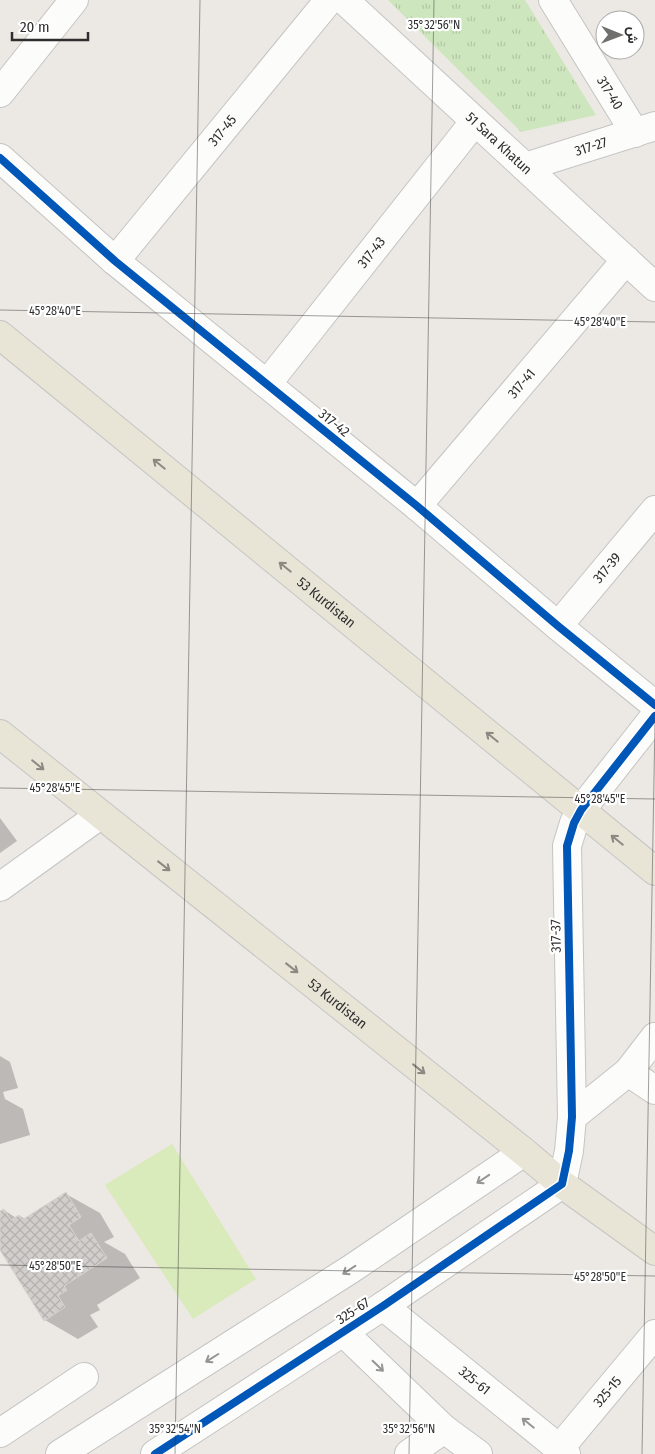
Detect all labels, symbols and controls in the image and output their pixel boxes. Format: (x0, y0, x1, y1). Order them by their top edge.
scale bar (12, 10, 89, 42)
north arrow (595, 10, 645, 60)
text: 20 m (20, 18, 50, 36)
text: 35°32'56"N (408, 18, 460, 32)
text: ش (624, 27, 641, 44)
street label: 317-40 (593, 73, 627, 113)
street label: 51 Sara Khatun (462, 108, 536, 178)
street label: 317-45 (204, 111, 240, 149)
street label: 317-27 (572, 133, 609, 159)
street label: 317-43 (354, 233, 389, 271)
text: 45°28'40"E (29, 304, 81, 318)
text: 45°28'40"E (574, 315, 626, 329)
street label: 317-41 (504, 365, 539, 402)
street label: 317-42 (315, 405, 353, 441)
one-way arrow (153, 459, 166, 470)
street label: 317-39 (589, 549, 624, 586)
one-way arrow (278, 562, 291, 573)
street label: 53 Kurdistan (294, 573, 359, 631)
one-way arrow (485, 731, 498, 742)
one-way arrow (31, 759, 44, 770)
text: 45°28'45"E (30, 781, 81, 795)
text: 45°28'45"E (575, 792, 626, 806)
one-way arrow (611, 834, 624, 845)
one-way arrow (158, 861, 171, 872)
street label: 317-37 (547, 919, 565, 953)
one-way arrow (285, 962, 298, 973)
street label: 53 Kurdistan (305, 975, 371, 1032)
one-way arrow (412, 1063, 425, 1074)
one-way arrow (477, 1174, 491, 1184)
text: 45°28'50"E (29, 1259, 81, 1273)
one-way arrow (342, 1266, 356, 1276)
text: 45°28'50"E (574, 1270, 626, 1284)
street label: 325-67 (333, 1294, 373, 1328)
one-way arrow (205, 1353, 219, 1363)
one-way arrow (372, 1360, 385, 1372)
street label: 325-61 (455, 1362, 494, 1398)
street label: 325-15 (589, 1373, 625, 1410)
one-way arrow (522, 1418, 535, 1429)
text: 35°32'54"N (149, 1422, 201, 1436)
text: 35°32'56"N (383, 1422, 435, 1436)

